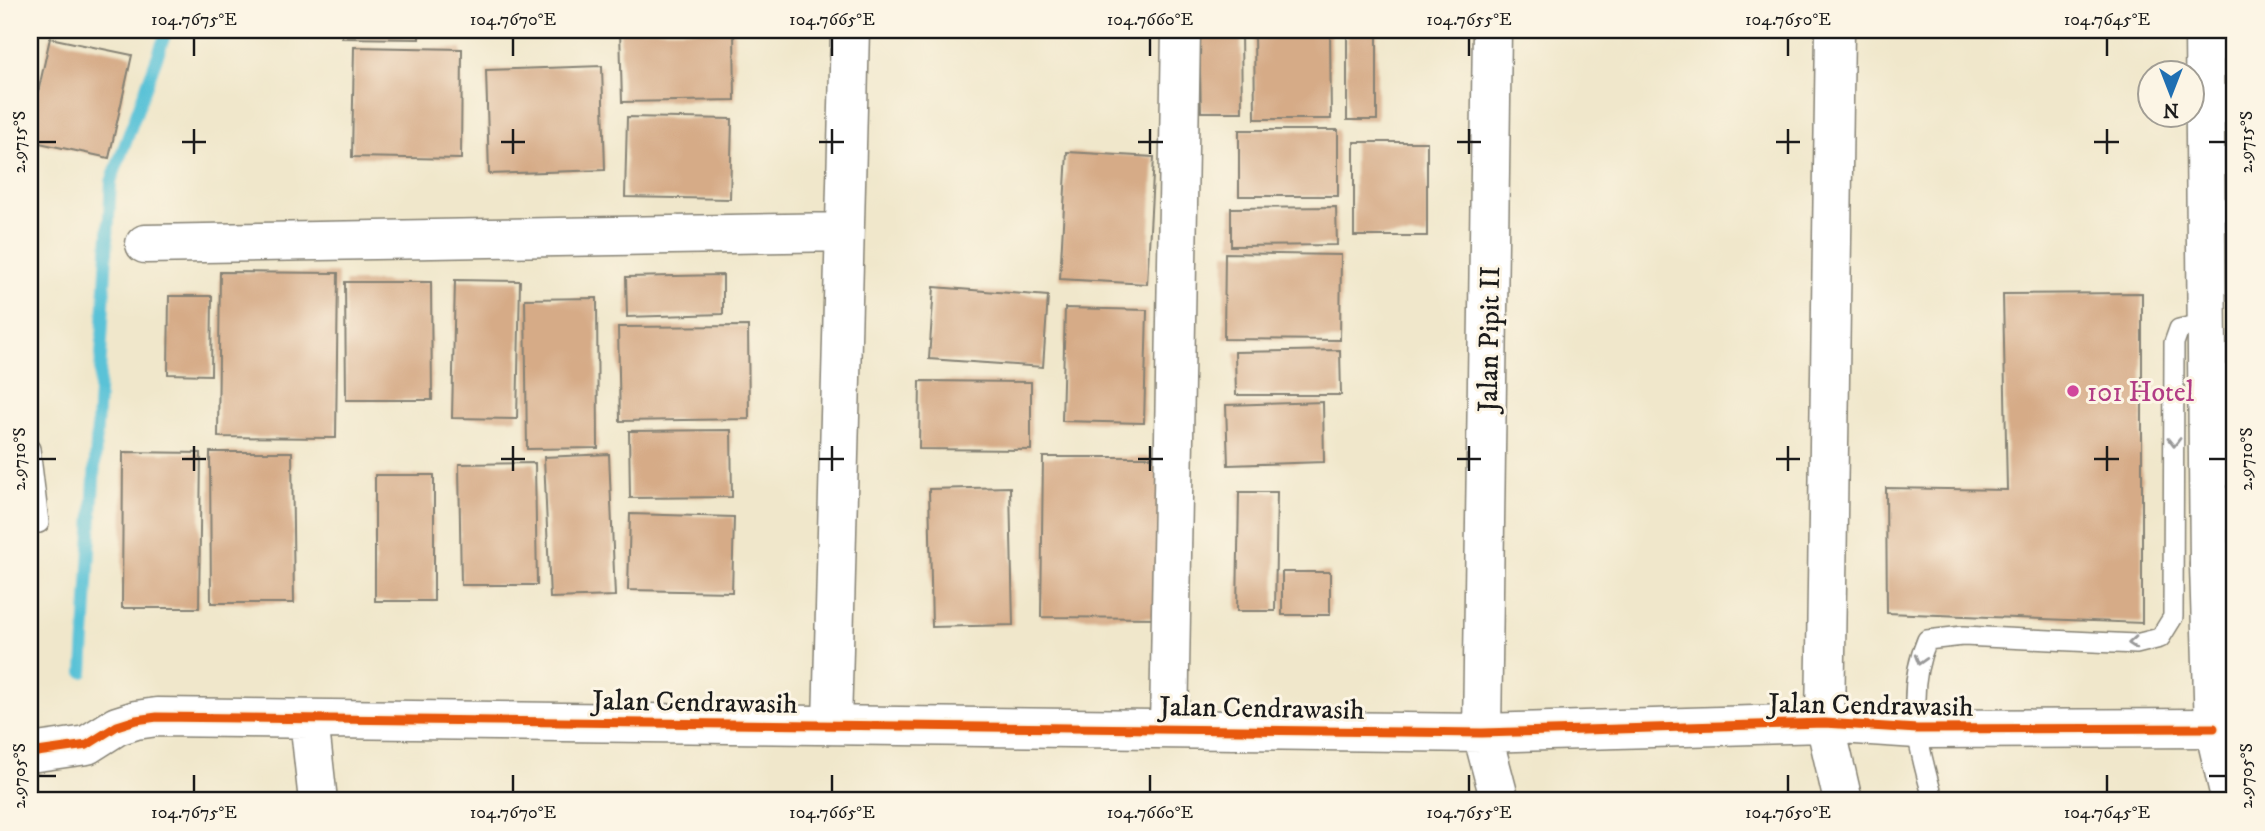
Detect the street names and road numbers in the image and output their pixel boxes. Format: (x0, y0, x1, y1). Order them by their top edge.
street label: Jalan Pipit II (1471, 266, 1508, 415)
street label: Jalan Cendrawasih (589, 683, 798, 722)
street label: Jalan Cendrawasih (1765, 686, 1974, 725)
street label: Jalan Cendrawasih (1156, 689, 1365, 728)

